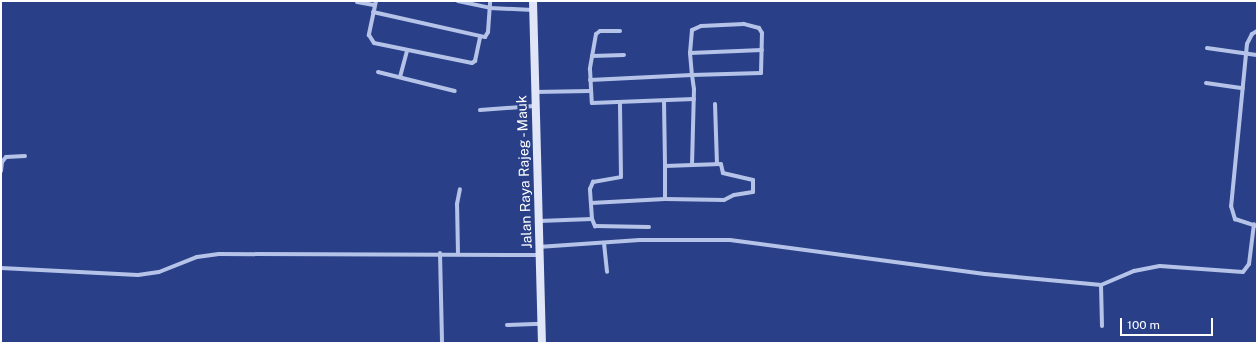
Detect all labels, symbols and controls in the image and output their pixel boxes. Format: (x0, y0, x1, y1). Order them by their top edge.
street label: Jalan Raya Rajeg - Mauk (513, 93, 535, 251)
scale bar (1122, 310, 1215, 336)
text: 100 m (1127, 318, 1160, 332)

